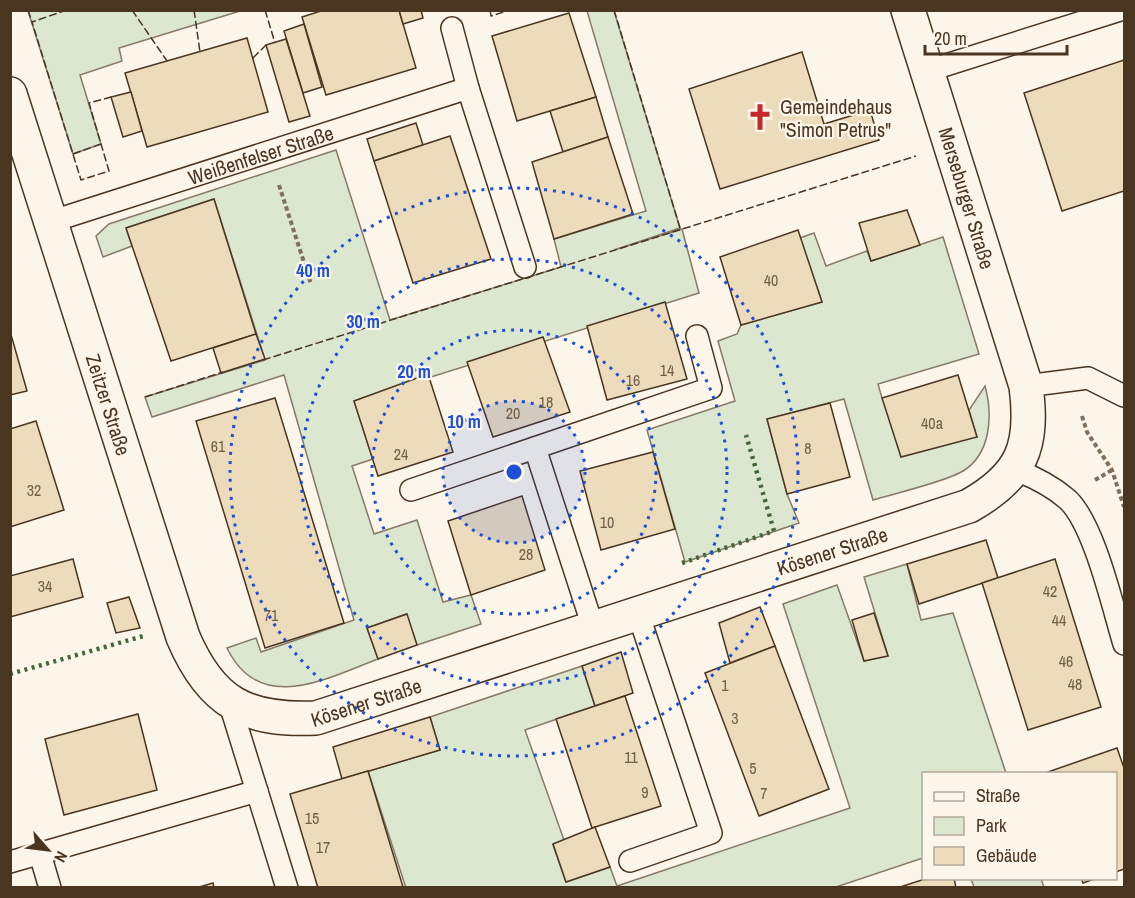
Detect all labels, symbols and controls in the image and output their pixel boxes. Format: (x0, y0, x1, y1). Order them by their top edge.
scale bar (925, 18, 1068, 56)
text: 20 m (934, 26, 967, 51)
place label: Gemeindehaus "Simon Petrus" (780, 93, 892, 143)
church icon: Gemeindehaus "Simon Petrus" (745, 102, 775, 132)
street label: Weißenfelser Straße (185, 119, 337, 190)
street label: Merseburger Straße (933, 124, 1001, 272)
text: 40 m (296, 258, 330, 283)
house number: 40 (764, 269, 778, 291)
text: 30 m (346, 309, 380, 334)
street label: Zeitzer Straße (80, 351, 138, 459)
text: 20 m (397, 359, 431, 384)
house number: 14 (660, 359, 674, 381)
house number: 16 (626, 369, 640, 391)
house number: 18 (539, 391, 553, 413)
house number: 20 (506, 402, 520, 424)
text: 10 m (447, 409, 481, 434)
house number: 40a (921, 412, 944, 434)
house number: 61 (211, 435, 226, 457)
house number: 8 (804, 437, 812, 459)
house number: 24 (394, 443, 408, 465)
centre of rings (504, 462, 524, 482)
house number: 32 (27, 479, 41, 501)
house number: 10 (600, 511, 614, 533)
street label: Kösener Straße (773, 520, 891, 581)
house number: 28 (519, 543, 533, 565)
house number: 34 (38, 575, 52, 597)
house number: 42 (1043, 580, 1057, 602)
house number: 71 (264, 604, 279, 626)
house number: 44 (1052, 609, 1066, 631)
house number: 46 (1059, 650, 1073, 672)
street label: Kösener Straße (307, 671, 425, 732)
house number: 48 (1068, 673, 1082, 695)
house number: 1 (721, 674, 729, 696)
house number: 3 (731, 707, 739, 729)
house number: 11 (624, 746, 639, 768)
house number: 5 (749, 757, 757, 779)
legend (922, 772, 1117, 880)
house number: 9 (641, 781, 649, 803)
house number: 7 (760, 782, 768, 804)
text: Straße (976, 783, 1020, 808)
house number: 15 (305, 807, 319, 829)
text: Park (976, 813, 1007, 838)
north arrow (18, 820, 78, 880)
house number: 17 (316, 836, 330, 858)
text: Gebäude (976, 843, 1037, 868)
text: N (49, 848, 73, 866)

